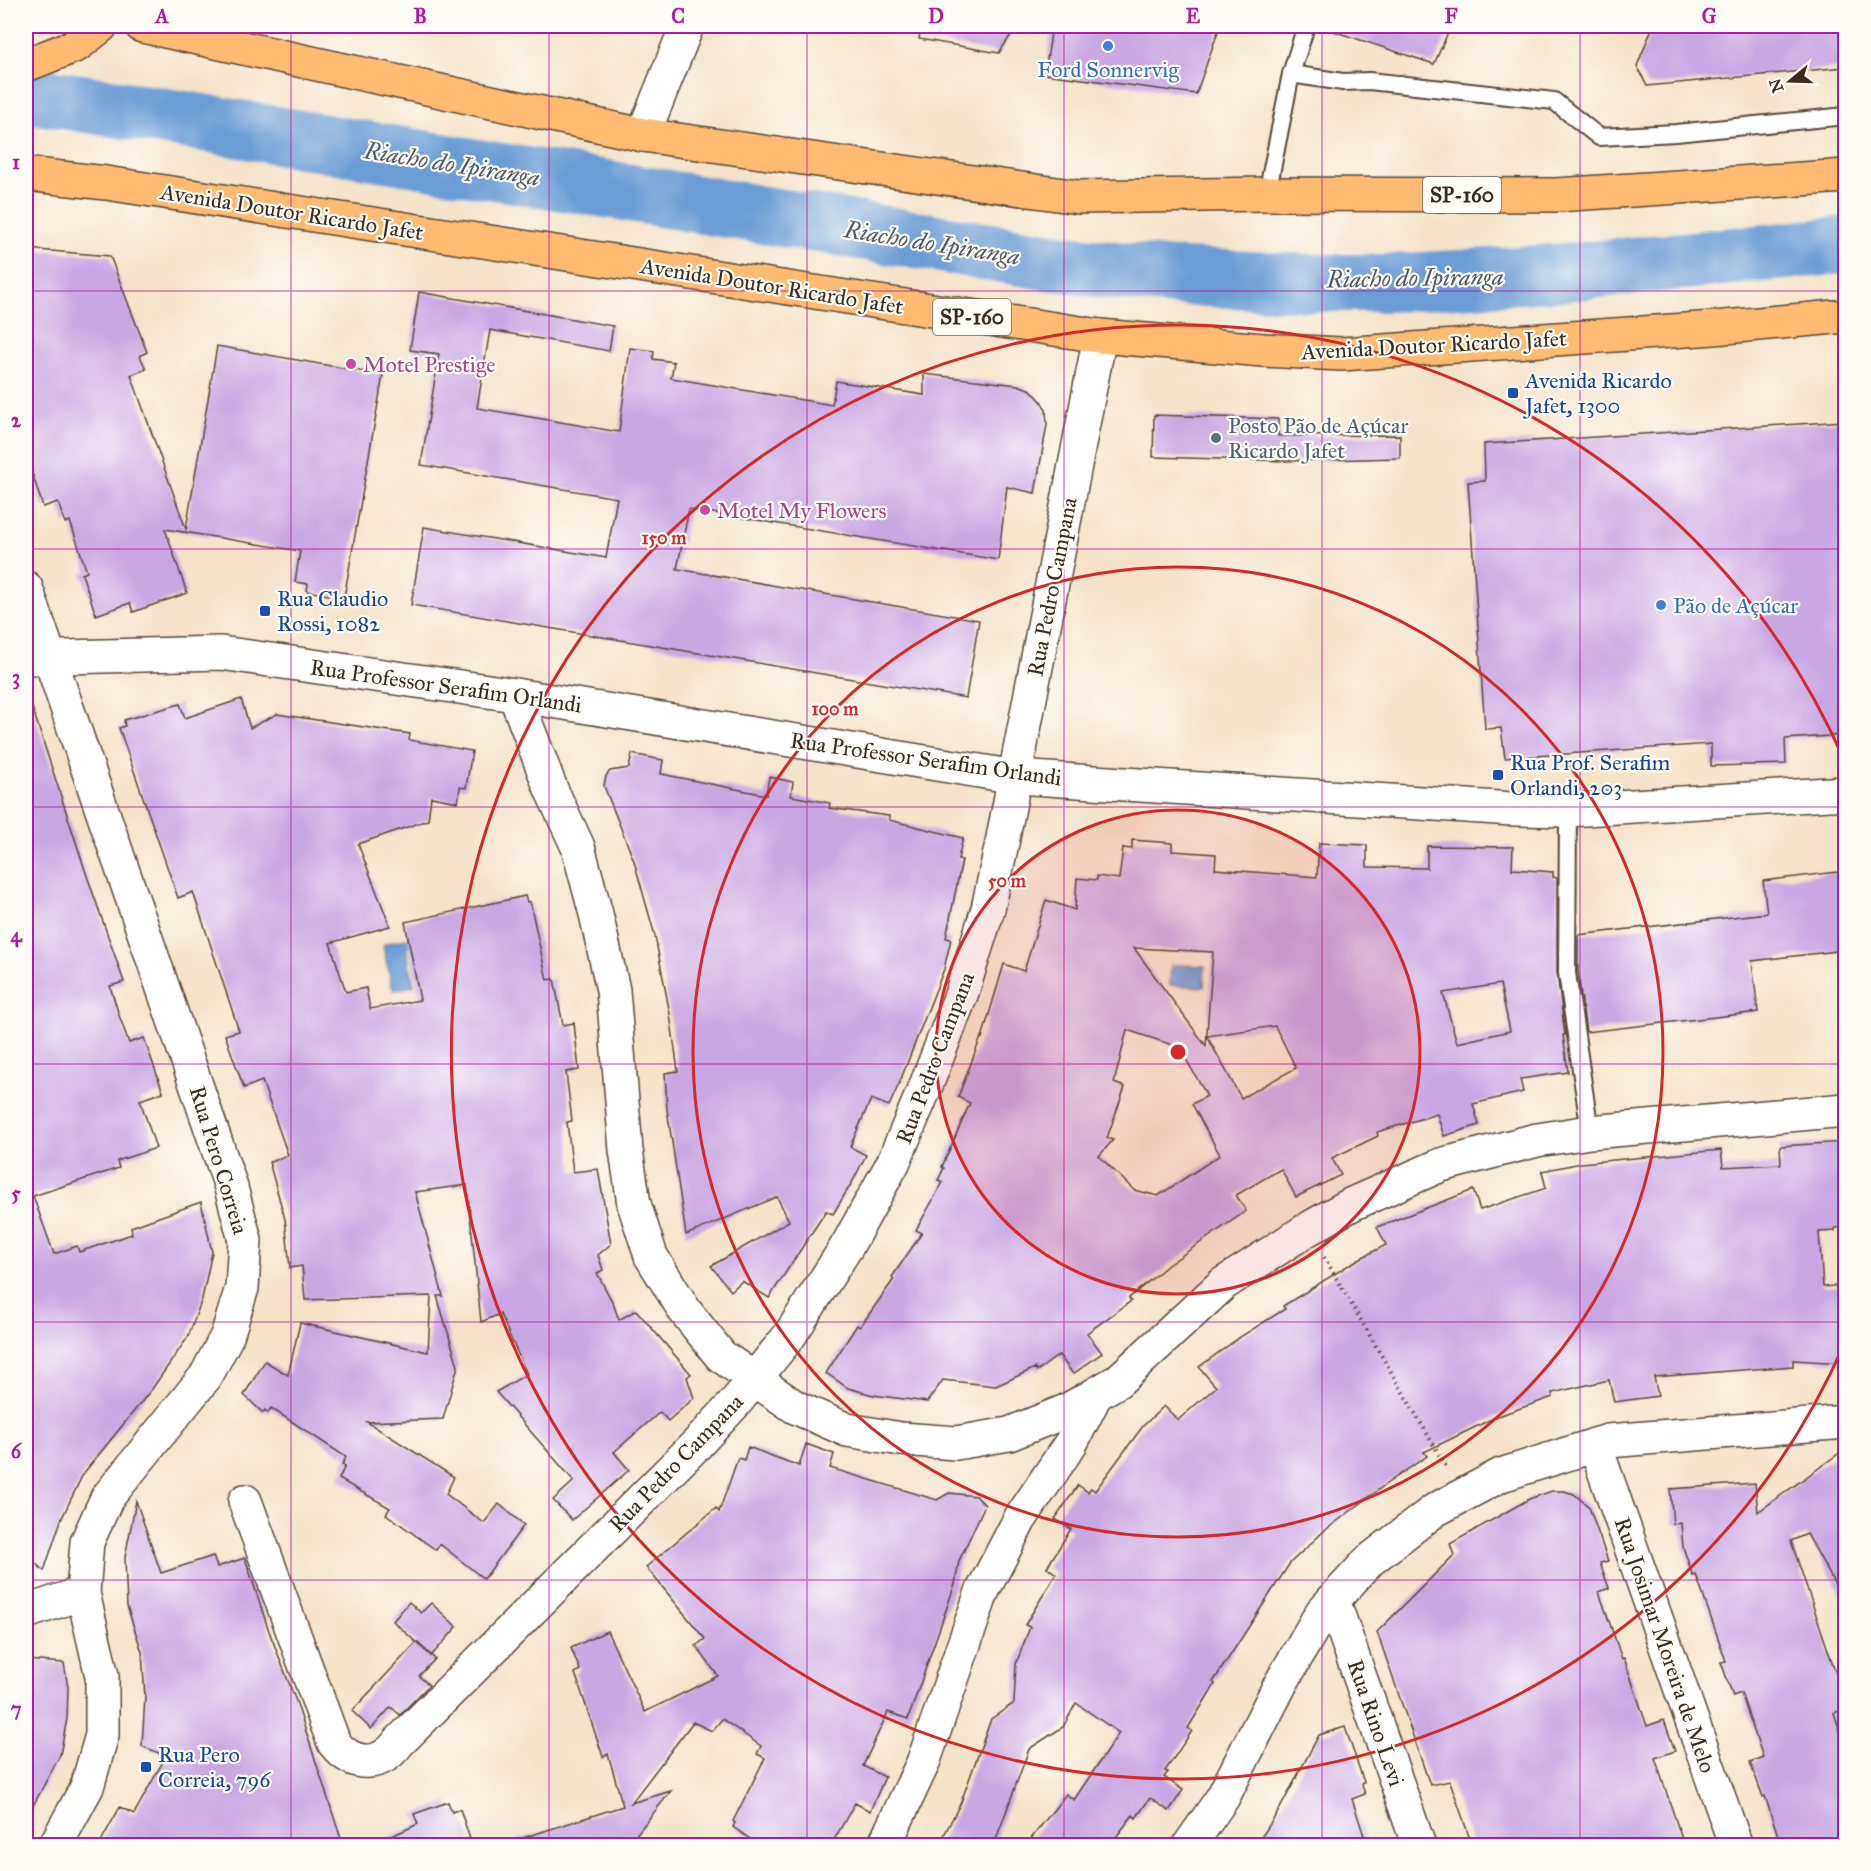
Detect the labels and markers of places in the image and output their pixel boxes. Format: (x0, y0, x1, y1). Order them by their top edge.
marker: Ford Sonnervig (1101, 39, 1115, 53)
place label: Ford Sonnervig (1037, 56, 1179, 83)
place label: Motel Prestige (363, 351, 495, 378)
marker: Motel Prestige (344, 357, 358, 371)
place label: Avenida Ricardo Jafet, 1300 (1523, 367, 1672, 419)
marker: Avenida Ricardo Jafet, 1300 (1506, 386, 1520, 400)
place label: Posto Pão de Açúcar Ricardo Jafet (1228, 412, 1409, 464)
marker: Posto Pão de Açúcar Ricardo Jafet (1209, 431, 1223, 445)
place label: Motel My Flowers (717, 497, 887, 524)
marker: Motel My Flowers (698, 503, 712, 517)
place label: Rua Claudio Rossi, 1082 (277, 585, 388, 637)
place label: Pão de Açúcar (1673, 592, 1799, 619)
marker: Pão de Açúcar (1654, 598, 1668, 612)
marker: Rua Claudio Rossi, 1082 (258, 604, 272, 618)
place label: Rua Prof. Serafim Orlandi, 203 (1510, 749, 1671, 801)
marker: Rua Prof. Serafim Orlandi, 203 (1491, 768, 1505, 782)
centre of rings (1168, 1042, 1188, 1062)
place label: Rua Pero Correia, 796 (158, 1741, 271, 1793)
marker: Rua Pero Correia, 796 (139, 1760, 153, 1774)

